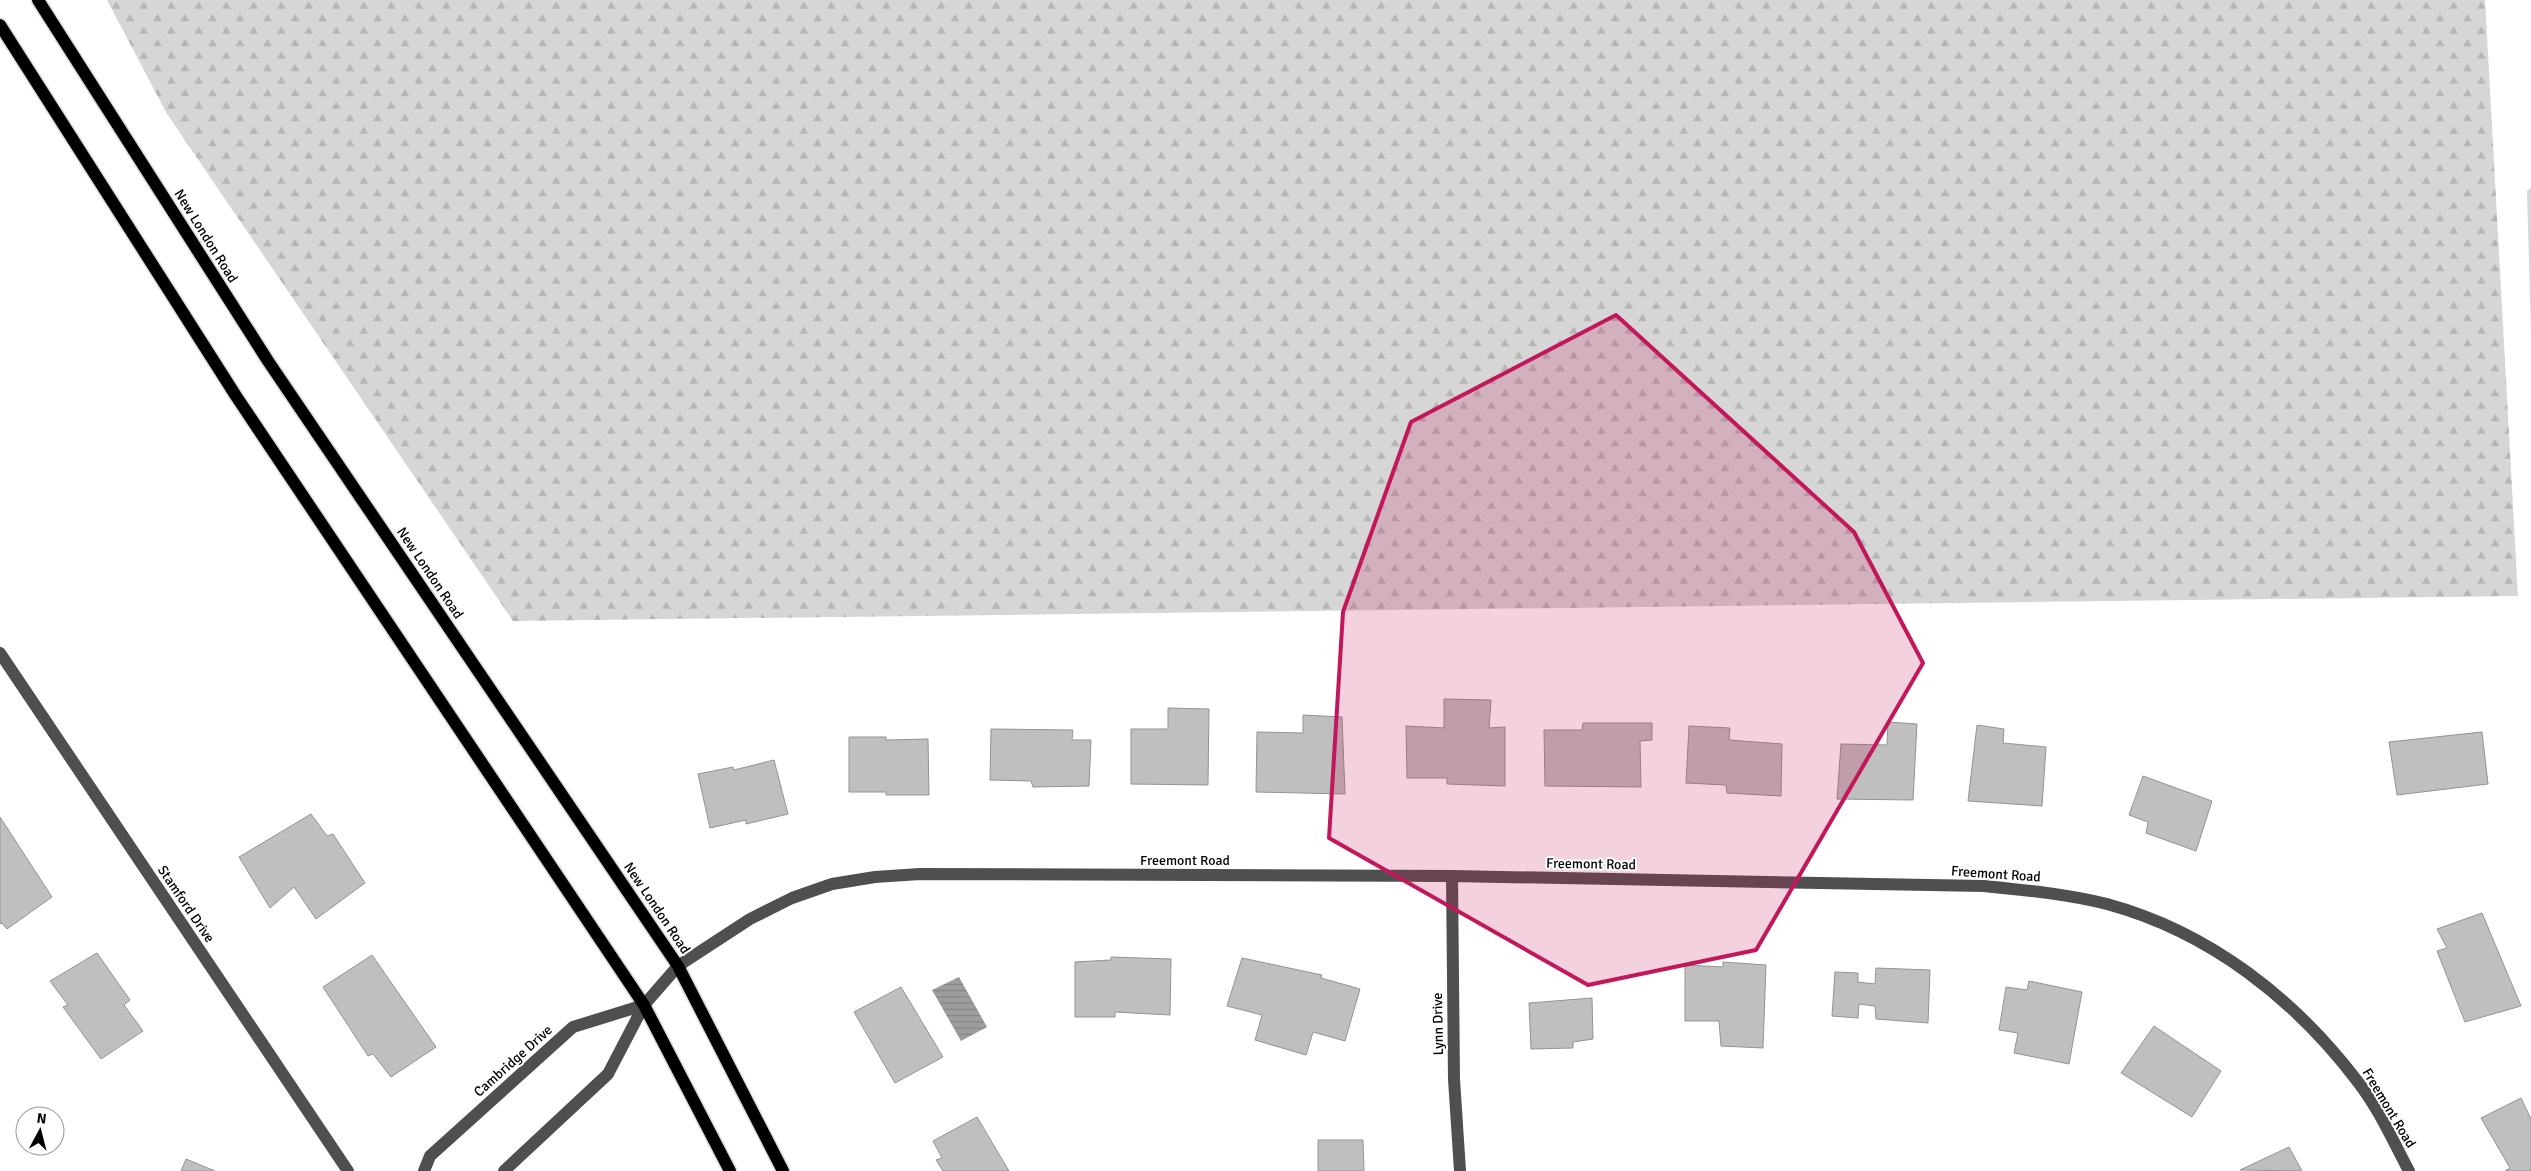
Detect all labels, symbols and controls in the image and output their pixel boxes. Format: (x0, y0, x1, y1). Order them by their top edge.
street label: New London Road (170, 186, 242, 286)
street label: New London Road (393, 524, 467, 622)
street label: Freemont Road (1140, 852, 1230, 869)
street label: Freemont Road (1546, 855, 1636, 873)
street label: New London Road (620, 859, 694, 957)
street label: Stamford Drive (154, 862, 218, 946)
street label: Freemont Road (1951, 862, 2041, 886)
street label: Lynn Drive (1429, 992, 1447, 1056)
street label: Cambridge Drive (470, 1021, 556, 1101)
street label: Freemont Road (2359, 1065, 2419, 1151)
north arrow (15, 1106, 65, 1156)
text: N (36, 1110, 47, 1128)

